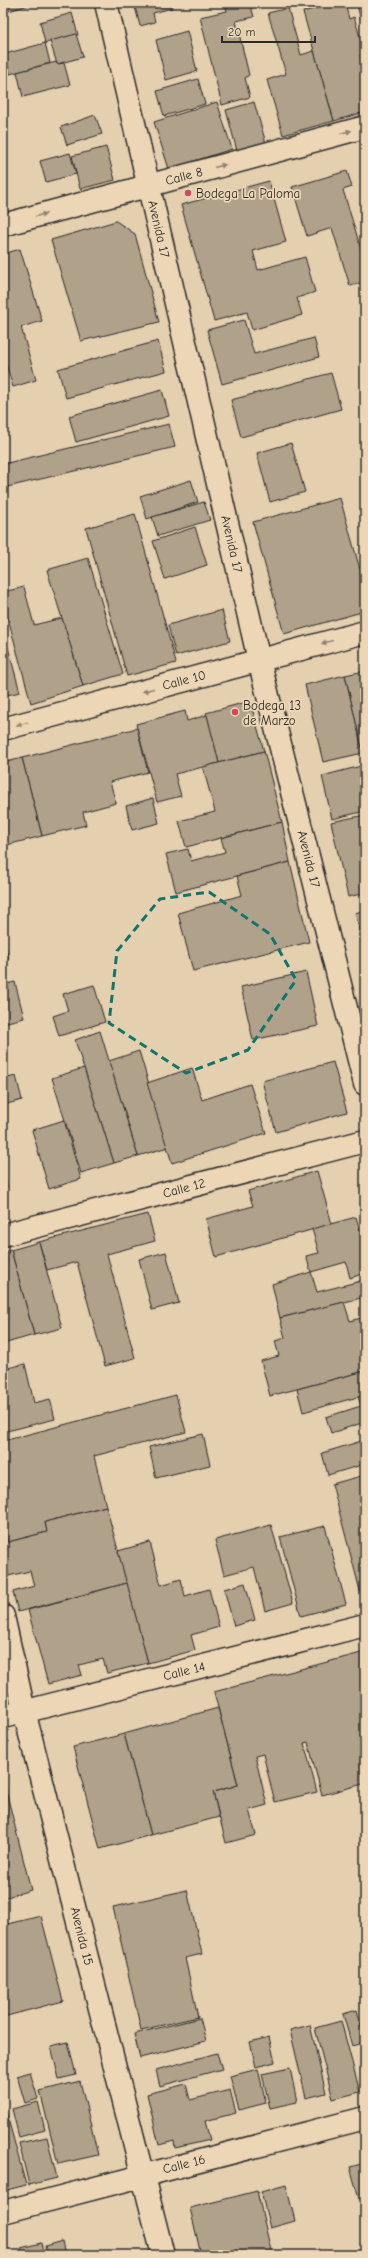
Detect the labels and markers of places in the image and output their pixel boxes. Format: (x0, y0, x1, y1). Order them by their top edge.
place label: Bodega La Paloma (196, 186, 300, 201)
marker: Bodega La Paloma (183, 188, 193, 198)
place label: Bodega 13 de Marzo (243, 698, 301, 728)
marker: Bodega 13 de Marzo (230, 707, 240, 717)

